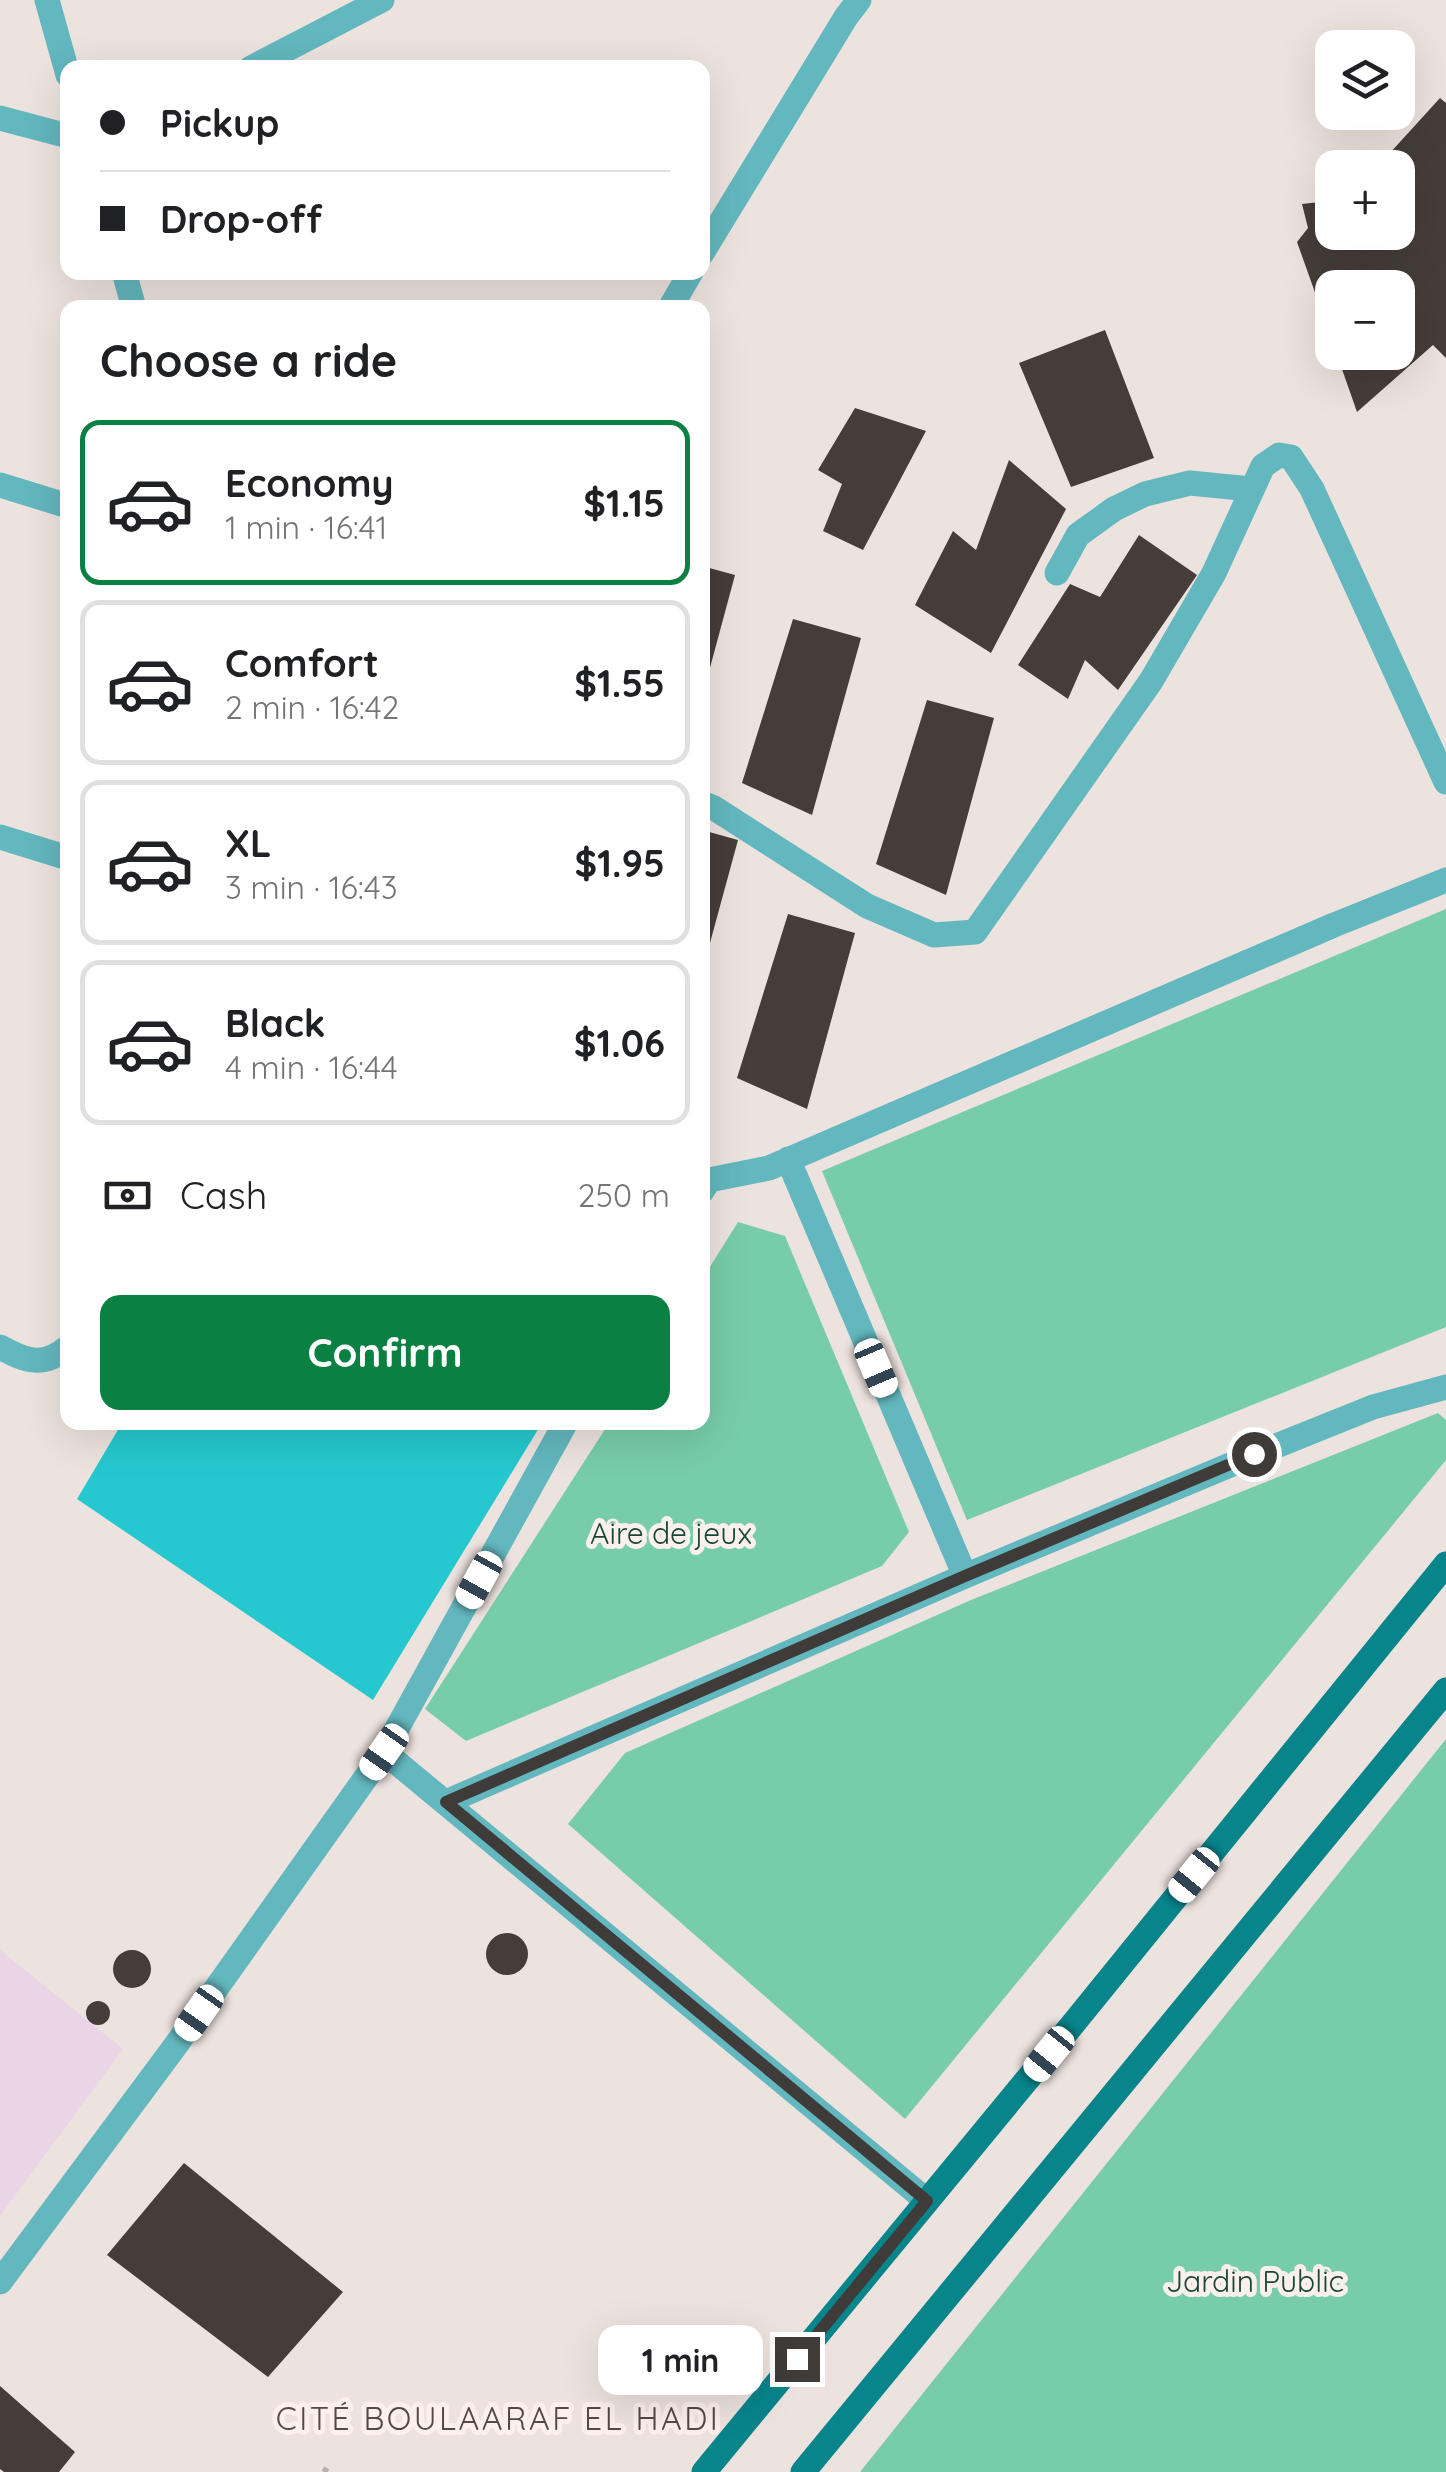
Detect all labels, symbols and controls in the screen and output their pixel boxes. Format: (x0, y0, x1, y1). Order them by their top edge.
map controls (1315, 30, 1415, 370)
button: layers (1315, 30, 1415, 130)
text: Pickup (160, 99, 279, 147)
button: + (1315, 150, 1415, 250)
text: Drop-off (160, 195, 322, 243)
button: − (1315, 270, 1415, 370)
text: Choose a ride (100, 332, 397, 388)
icon: car (105, 458, 195, 548)
text: Economy (225, 459, 394, 507)
text: $1.15 (583, 479, 665, 527)
text: 1 min · 16:41 (225, 507, 387, 547)
icon: car (105, 638, 195, 728)
text: Comfort (225, 639, 379, 687)
text: $1.55 (574, 659, 665, 707)
text: 2 min · 16:42 (225, 687, 399, 727)
icon: car (105, 818, 195, 908)
text: XL (225, 819, 271, 867)
text: $1.95 (575, 839, 665, 887)
text: 3 min · 16:43 (225, 867, 397, 907)
icon: car (105, 998, 195, 1088)
text: Black (225, 999, 325, 1047)
text: $1.06 (574, 1019, 665, 1067)
text: 4 min · 16:44 (225, 1047, 398, 1087)
icon: cash (100, 1168, 155, 1223)
text: Cash (180, 1171, 267, 1219)
text: 250 m (578, 1175, 670, 1215)
button: Confirm (100, 1295, 670, 1410)
car (850, 1335, 902, 1401)
route start (1232, 1432, 1277, 1477)
park label: Aire de jeux (590, 1514, 752, 1552)
car (451, 1546, 507, 1614)
car (355, 1719, 413, 1785)
car (1163, 1842, 1225, 1908)
car (170, 1980, 228, 2046)
car (1018, 2021, 1080, 2087)
park label: Jardin Public (1166, 2262, 1344, 2300)
callout: 1 min (597, 2324, 762, 2394)
route end (775, 2337, 820, 2382)
text: 1 min (642, 2340, 719, 2380)
district label: CITÉ BOULAARAF EL HADI (276, 2398, 720, 2438)

